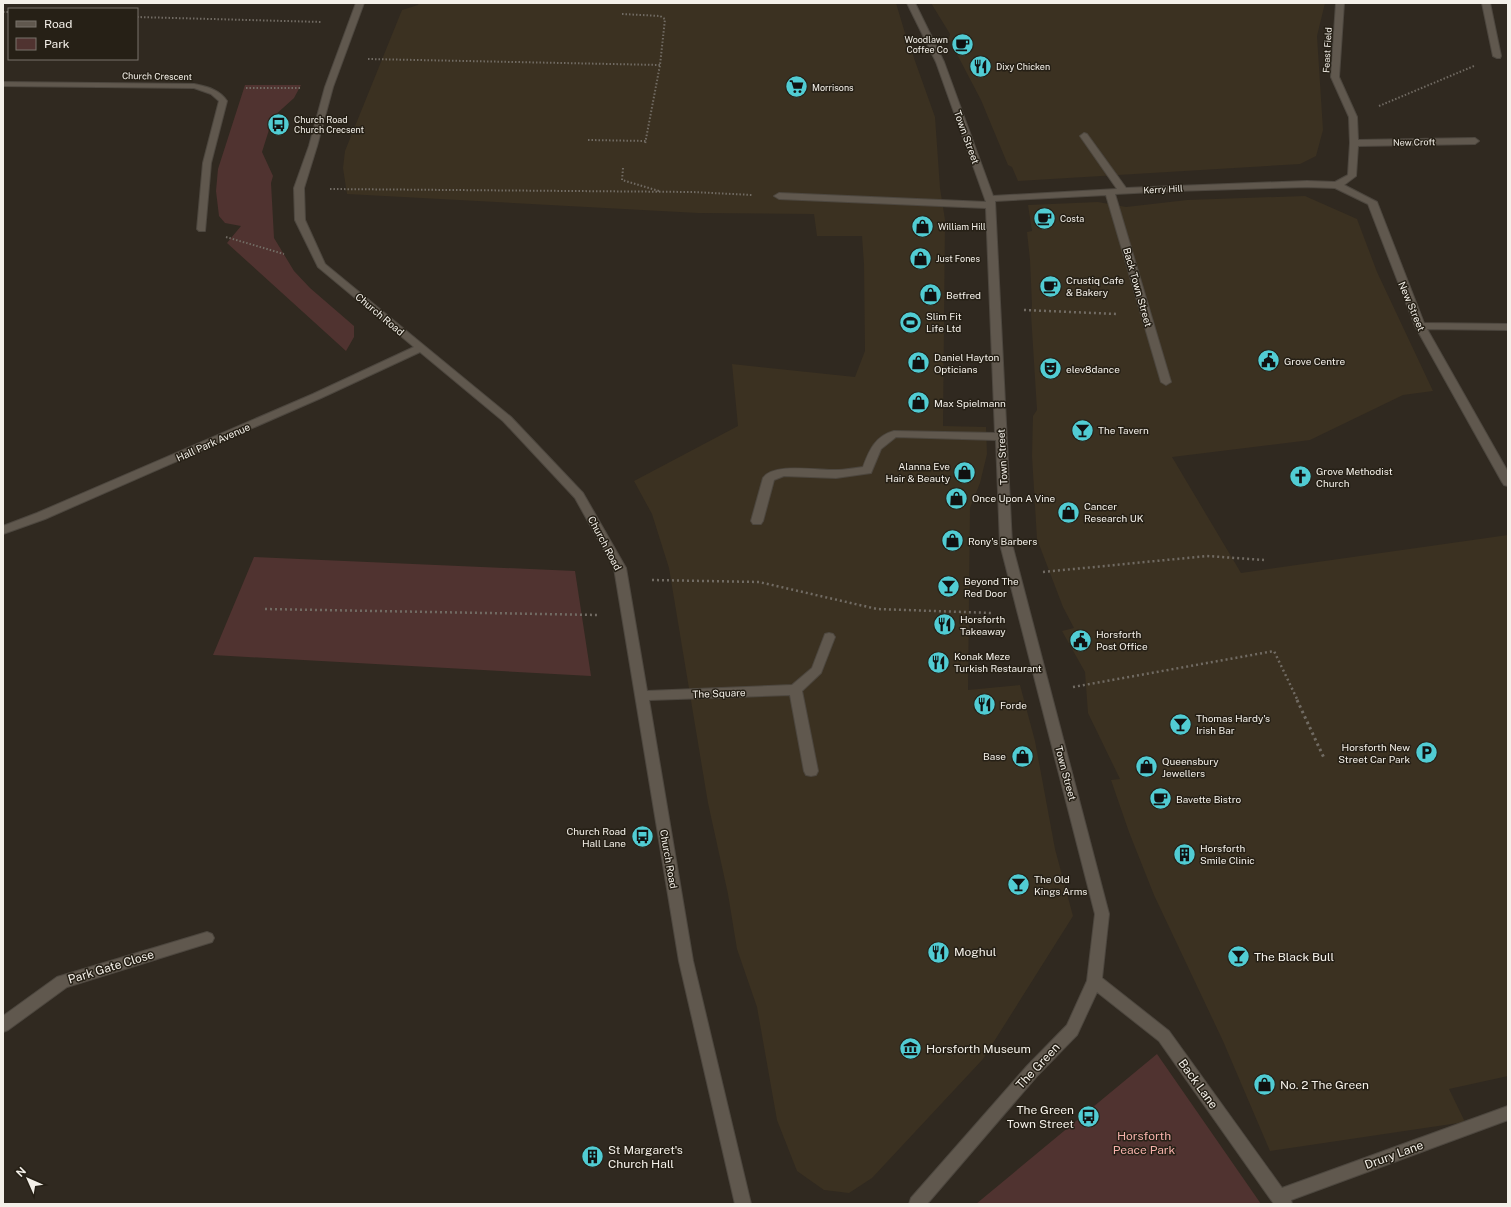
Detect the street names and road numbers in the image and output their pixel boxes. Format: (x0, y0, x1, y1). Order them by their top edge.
street label: Feast Field (1320, 27, 1334, 73)
street label: Church Crescent (122, 70, 193, 82)
street label: Town Street (952, 109, 982, 165)
street label: New Croft (1393, 136, 1436, 148)
street label: Kerry Hill (1143, 182, 1183, 196)
street label: Back Town Street (1121, 246, 1155, 328)
street label: New Street (1396, 279, 1428, 333)
street label: Church Road (353, 290, 407, 338)
street label: Hall Park Avenue (174, 420, 252, 464)
street label: Town Street (995, 429, 1009, 485)
street label: Church Road (586, 514, 624, 572)
street label: The Square (692, 686, 746, 700)
street label: Town Street (1053, 744, 1079, 802)
street label: Church Road (658, 829, 680, 889)
street label: Park Gate Close (66, 947, 156, 987)
street label: The Green (1013, 1040, 1063, 1092)
street label: Back Lane (1175, 1056, 1221, 1112)
street label: Drury Lane (1363, 1138, 1425, 1172)

